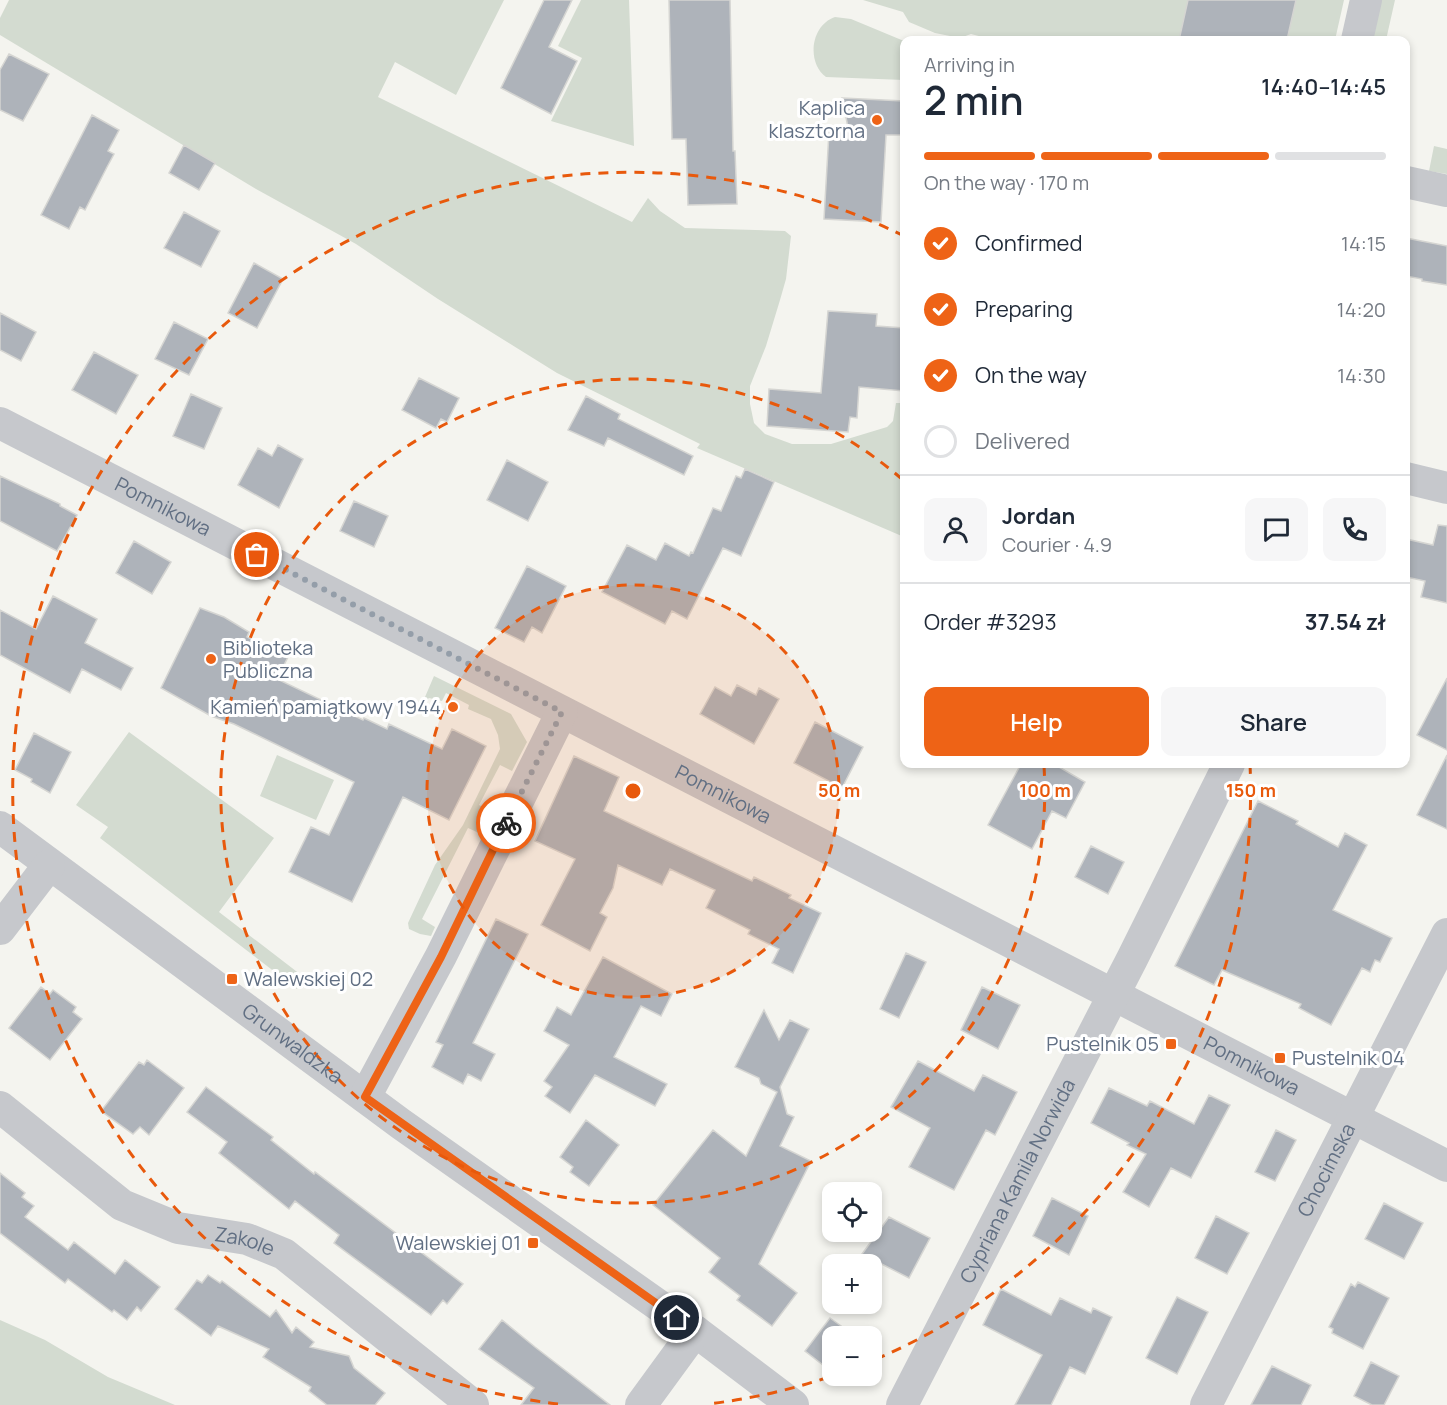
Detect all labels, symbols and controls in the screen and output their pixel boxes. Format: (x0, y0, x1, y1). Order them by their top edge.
text: Arriving in (924, 51, 1015, 78)
text: 14:40–14:45 (1261, 72, 1386, 102)
text: 2 min (924, 73, 1023, 127)
place label: Kaplica klasztorna (769, 94, 865, 144)
marker: Kaplica klasztorna (870, 113, 884, 127)
text: On the way · 170 m (924, 169, 1089, 196)
icon: check (924, 227, 957, 260)
text: Confirmed (975, 228, 1083, 258)
text: 14:15 (1341, 230, 1386, 257)
icon: check (924, 293, 957, 326)
text: Preparing (975, 294, 1073, 324)
text: 14:20 (1337, 296, 1386, 323)
icon: check (924, 359, 957, 392)
text: On the way (975, 360, 1087, 390)
text: 14:30 (1337, 362, 1386, 389)
text: Delivered (975, 426, 1070, 456)
street label: Pomnikowa (110, 470, 216, 542)
button: person (924, 498, 987, 561)
button: chat (1245, 498, 1308, 561)
button: phone (1323, 498, 1386, 561)
text: Jordan (1002, 501, 1075, 531)
pin (231, 529, 282, 580)
text: Courier · 4.9 (1002, 531, 1112, 558)
icon: bag (240, 538, 273, 571)
text: Order #3293 (924, 607, 1057, 637)
text: 37.54 zł (1305, 607, 1386, 637)
place label: Biblioteka Publiczna (223, 634, 313, 684)
marker: Biblioteka Publiczna (204, 652, 218, 666)
button: Help (924, 687, 1149, 756)
button: Share (1161, 687, 1386, 756)
place label: Kamień pamiątkowy 1944 (210, 693, 441, 720)
marker: Kamień pamiątkowy 1944 (446, 700, 460, 714)
street label: Pomnikowa (671, 758, 776, 830)
text: 50 m (818, 778, 860, 802)
text: 100 m (1019, 778, 1071, 802)
text: 150 m (1226, 778, 1276, 802)
centre of rings (623, 781, 643, 801)
courier (476, 793, 536, 853)
icon: bike (490, 807, 523, 840)
place label: Walewskiej 02 (244, 965, 373, 992)
marker: Walewskiej 02 (225, 972, 239, 986)
street label: Grunwaldzka (237, 997, 349, 1090)
street label: Pomnikowa (1199, 1029, 1304, 1101)
place label: Pustelnik 05 (1046, 1030, 1159, 1057)
marker: Pustelnik 05 (1164, 1037, 1178, 1051)
place label: Pustelnik 04 (1292, 1044, 1405, 1071)
marker: Pustelnik 04 (1273, 1051, 1287, 1065)
street label: Cypriana Kamila Norwida (953, 1074, 1081, 1288)
street label: Chocimska (1291, 1118, 1361, 1221)
map controls (822, 1182, 882, 1386)
button: locate (822, 1182, 882, 1242)
street label: Zakole (213, 1220, 279, 1262)
place label: Walewskiej 01 (395, 1229, 521, 1256)
marker: Walewskiej 01 (526, 1236, 540, 1250)
button: + (822, 1254, 882, 1314)
pin (651, 1292, 702, 1343)
icon: home (660, 1301, 693, 1334)
button: − (822, 1326, 882, 1386)

